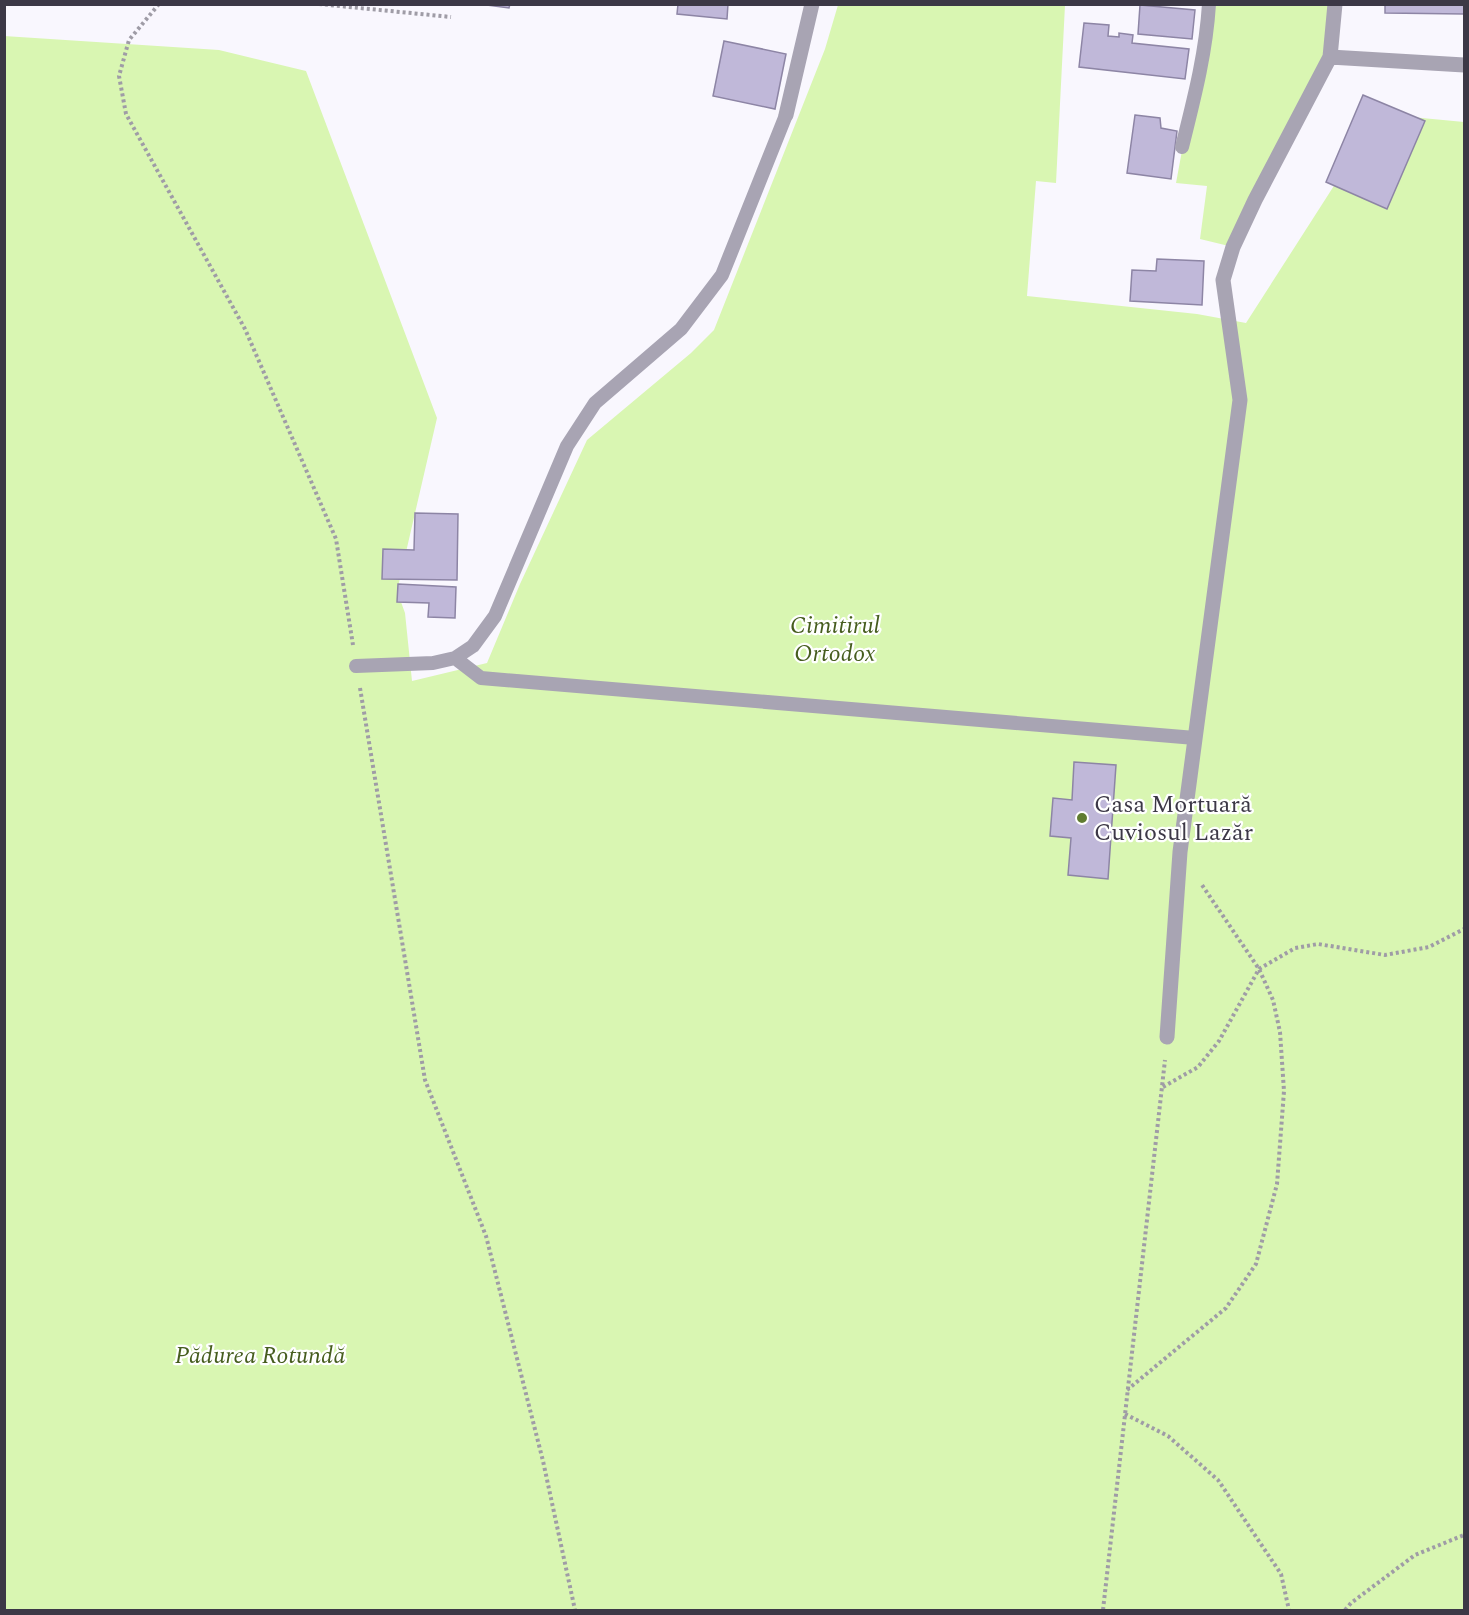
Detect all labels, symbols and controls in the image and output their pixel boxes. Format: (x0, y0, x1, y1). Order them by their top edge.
park label: Cimitirul Ortodox (790, 608, 880, 672)
place label: Casa Mortuară Cuviosul Lazăr (1094, 787, 1253, 851)
marker: Casa Mortuară Cuviosul Lazăr (1075, 811, 1089, 825)
park label: Pădurea Rotundă (175, 1338, 345, 1374)

